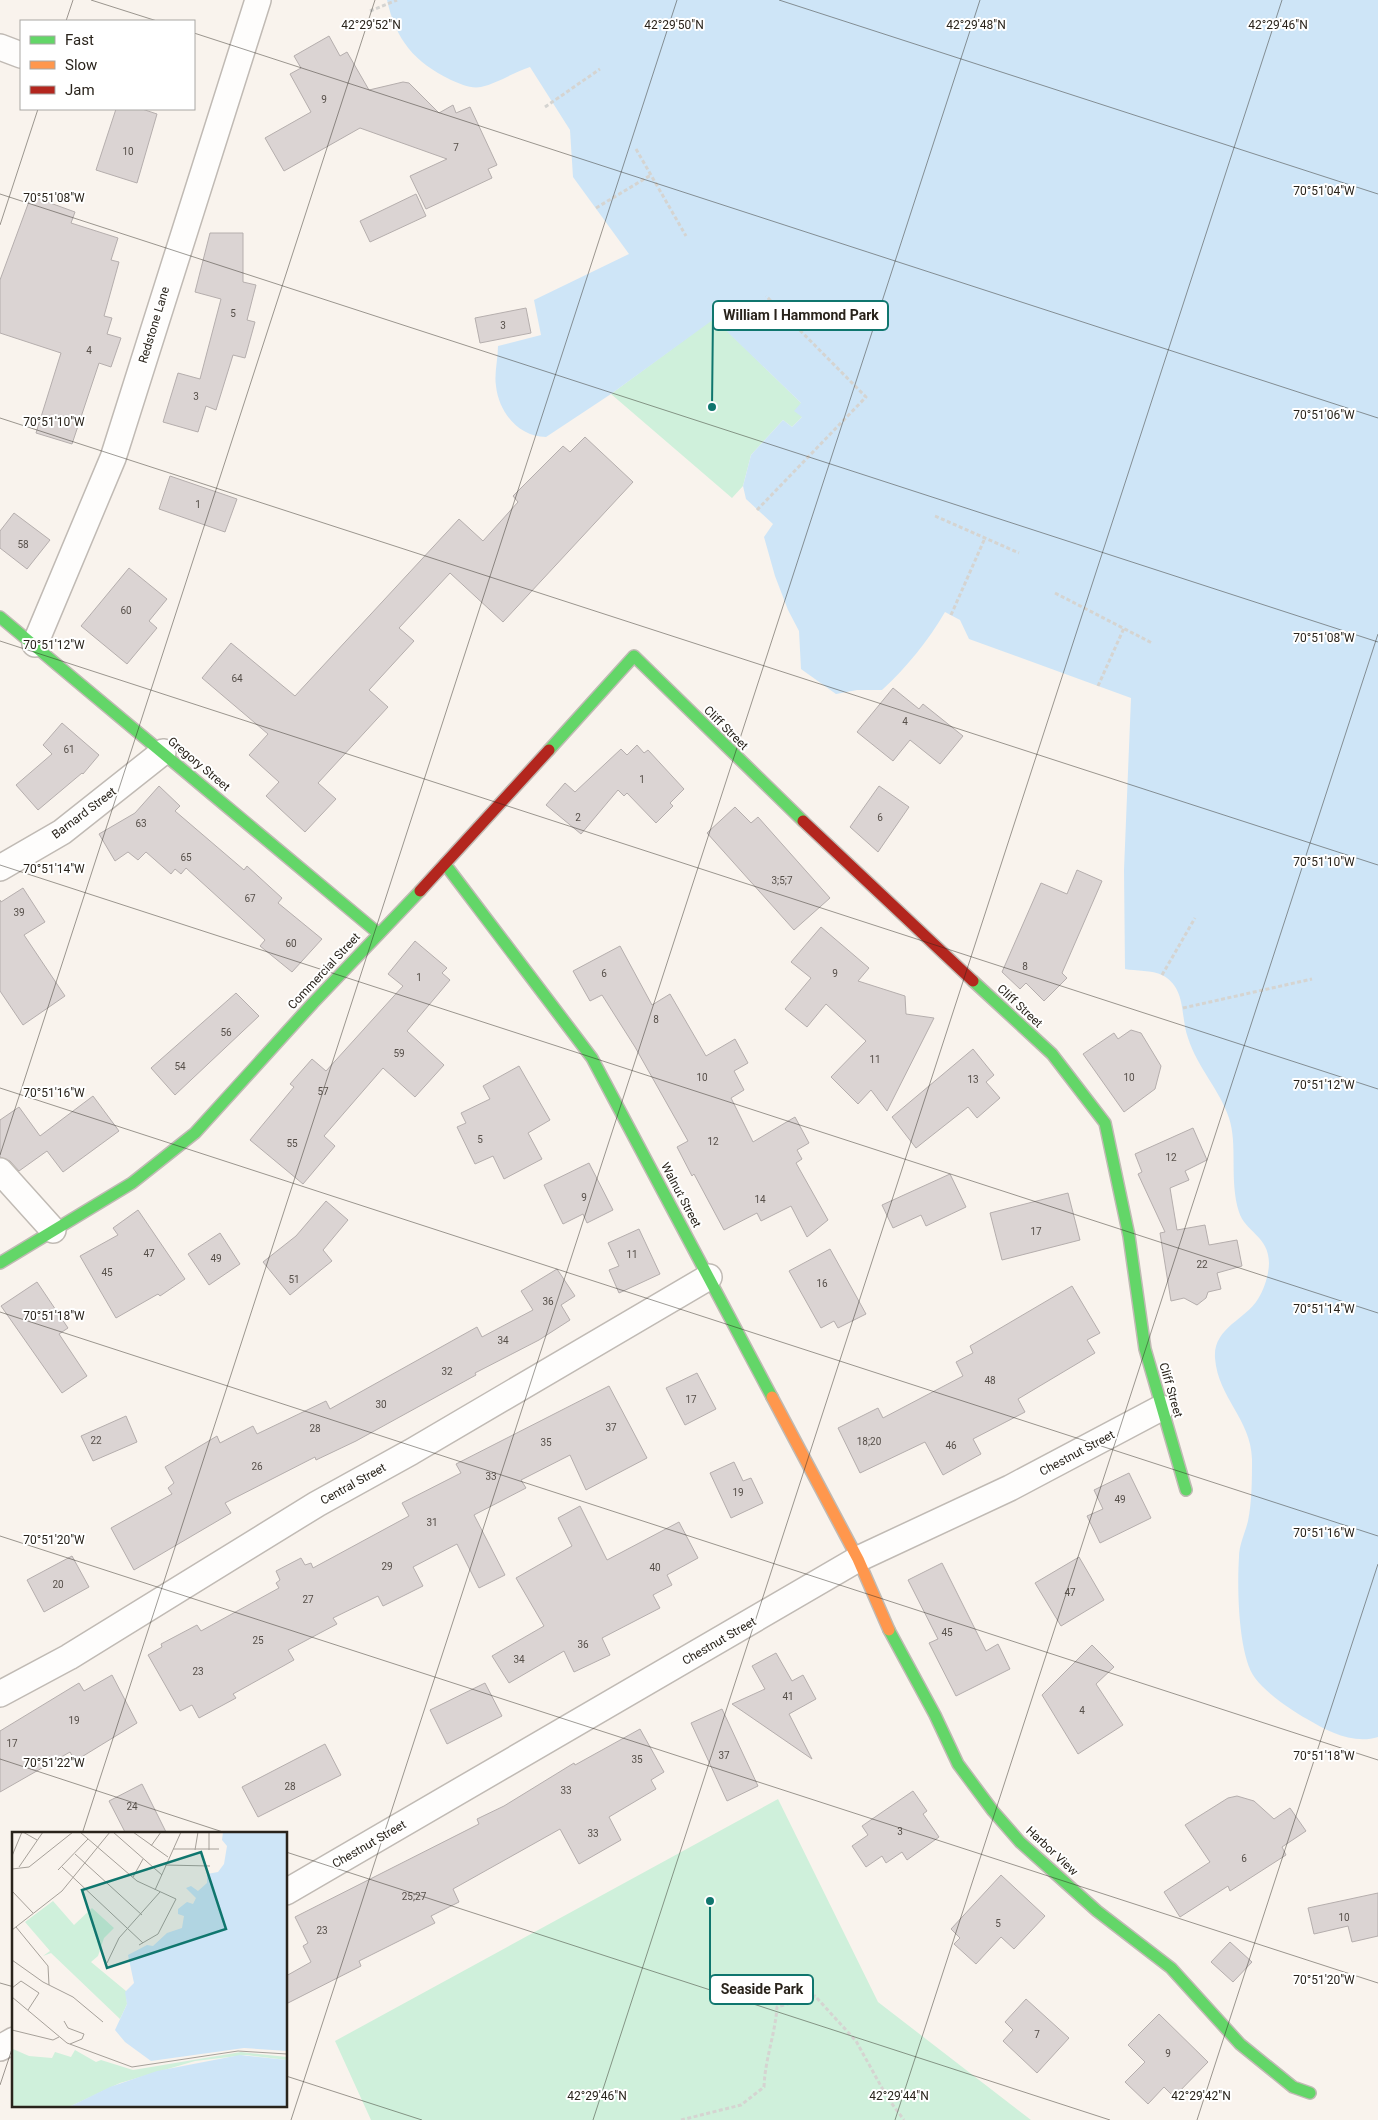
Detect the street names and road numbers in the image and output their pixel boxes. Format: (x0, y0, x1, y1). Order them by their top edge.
street label: Redstone Lane (136, 285, 172, 365)
street label: Cliff Street (701, 703, 751, 753)
street label: Gregory Street (165, 734, 233, 794)
street label: Barnard Street (49, 784, 119, 842)
street label: Commercial Street (285, 930, 363, 1012)
street label: Cliff Street (995, 982, 1046, 1030)
street label: Walnut Street (658, 1160, 704, 1230)
street label: Cliff Street (1156, 1361, 1186, 1419)
street label: Chestnut Street (1037, 1427, 1117, 1479)
street label: Central Street (318, 1460, 388, 1508)
street label: Chestnut Street (680, 1614, 758, 1668)
street label: Chestnut Street (330, 1817, 408, 1871)
street label: Harbor View (1023, 1823, 1081, 1879)

